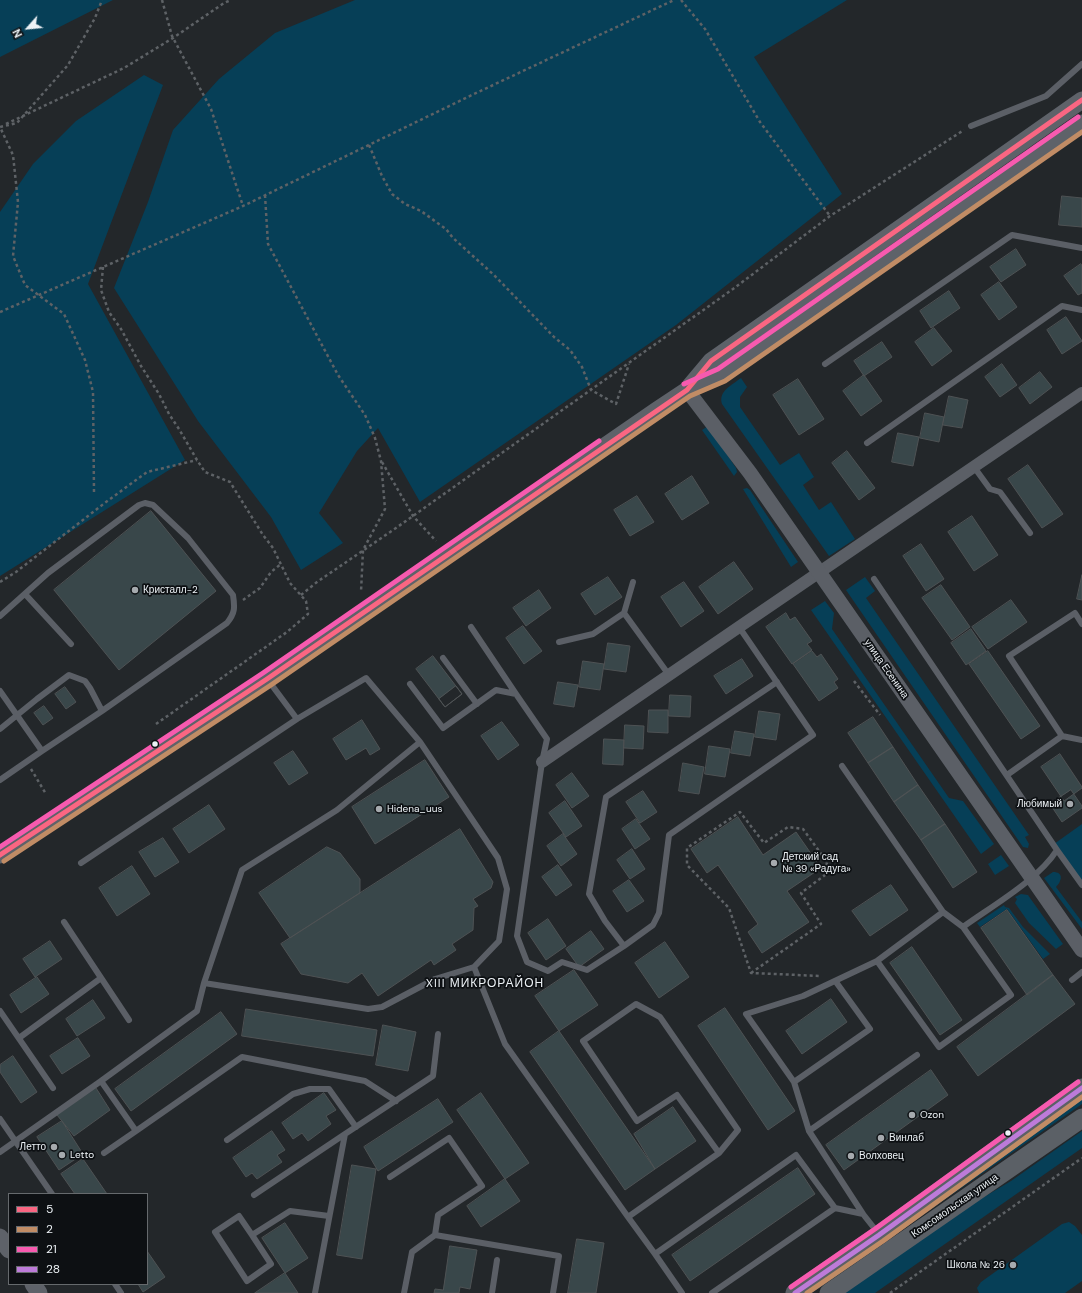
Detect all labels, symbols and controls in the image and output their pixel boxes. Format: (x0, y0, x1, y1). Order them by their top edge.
north arrow (8, 8, 48, 48)
text: N (9, 27, 25, 40)
place label: Кристалл-2 (143, 584, 198, 596)
marker: Кристалл-2 (130, 585, 140, 595)
street label: улица Есенина (861, 637, 911, 701)
unlabelled marker (150, 739, 160, 749)
place label: Любимый (1017, 798, 1062, 810)
marker: Любимый (1065, 799, 1075, 809)
place label: Hidena_uus (387, 803, 442, 815)
marker: Hidena_uus (374, 804, 384, 814)
place label: Детский сад № 39 «Радуга» (782, 851, 851, 874)
marker: Детский сад № 39 «Радуга» (769, 858, 779, 868)
district label: XIII МИКРОРАЙОН (426, 977, 544, 991)
place label: Ozon (920, 1109, 944, 1121)
marker: Ozon (907, 1110, 917, 1120)
unlabelled marker (1003, 1128, 1013, 1138)
place label: Винлаб (889, 1132, 924, 1144)
marker: Винлаб (876, 1133, 886, 1143)
place label: Летто (20, 1141, 46, 1153)
marker: Летто (49, 1142, 59, 1152)
place label: Letto (70, 1149, 94, 1161)
marker: Letto (57, 1150, 67, 1160)
place label: Волховец (859, 1150, 904, 1162)
marker: Волховец (846, 1151, 856, 1161)
street label: Комсомольская улица (909, 1172, 1001, 1240)
legend (8, 1193, 148, 1285)
text: 5 (46, 1201, 53, 1217)
text: 2 (46, 1221, 53, 1237)
text: 21 (46, 1241, 57, 1257)
place label: Школа № 26 (947, 1259, 1005, 1271)
marker: Школа № 26 (1008, 1260, 1018, 1270)
text: 28 (46, 1261, 60, 1277)

